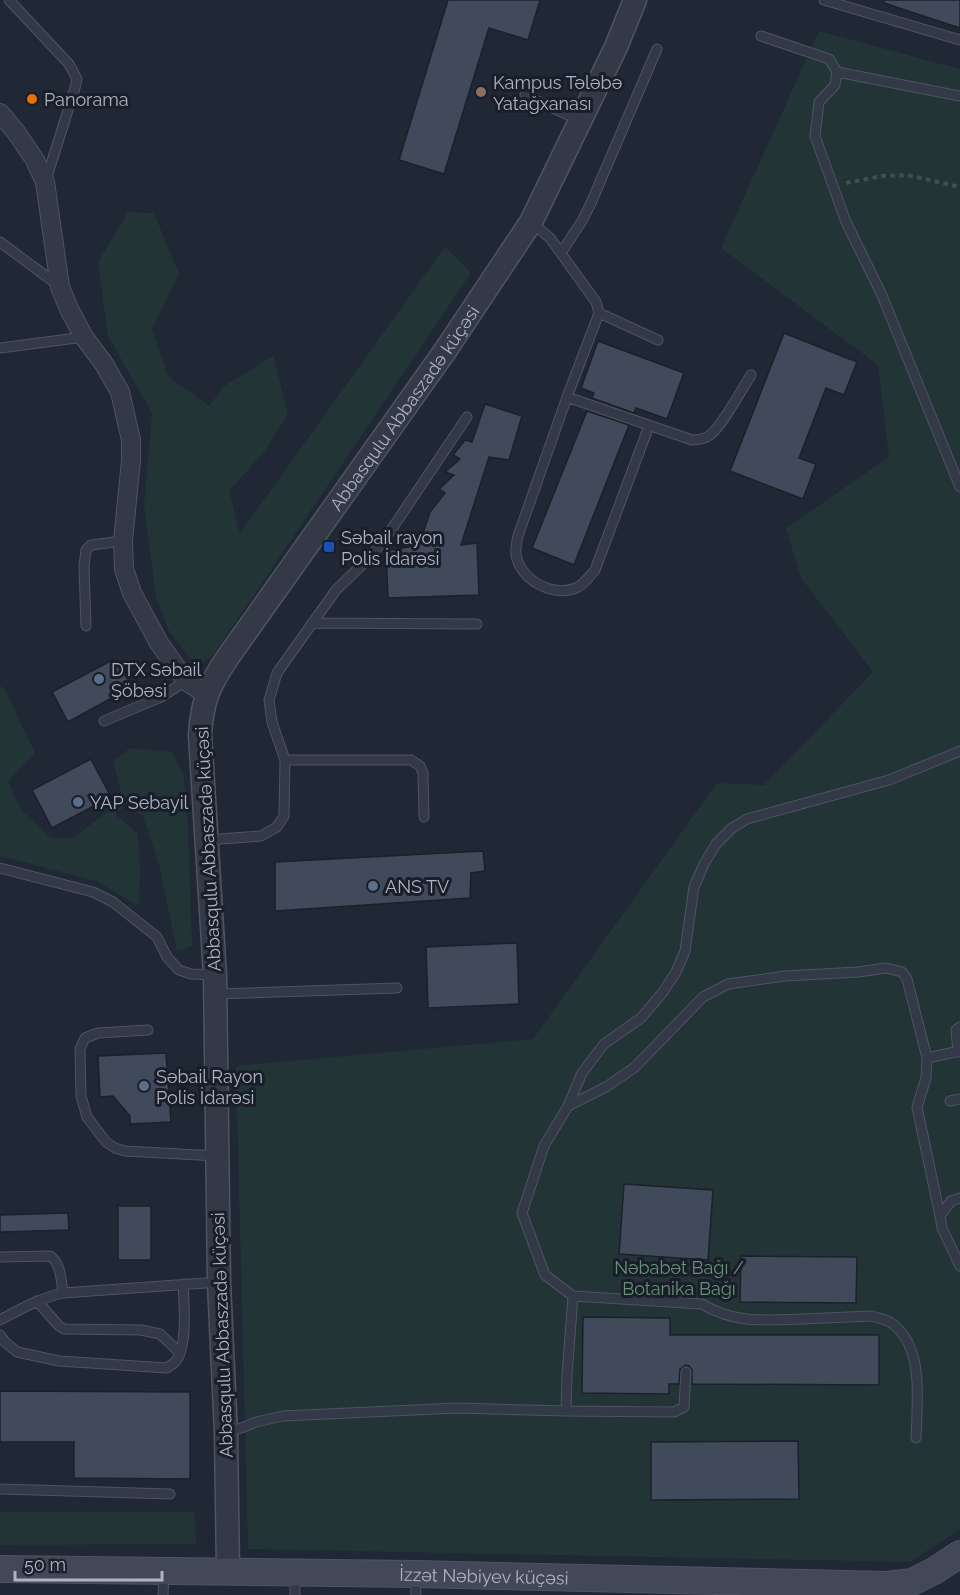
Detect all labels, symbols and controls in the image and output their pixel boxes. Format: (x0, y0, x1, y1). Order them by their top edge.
place label: Kampus Tələbə Yatağxanası (493, 72, 622, 114)
marker: Kampus Tələbə Yatağxanası (474, 85, 488, 99)
place label: Panorama (44, 89, 129, 110)
marker: Panorama (25, 92, 39, 106)
street label: Abbasqulu Abbaszadə küçəsi (325, 301, 483, 514)
place label: Səbail rayon Polis İdarəsi (341, 527, 443, 569)
marker: Səbail rayon Polis İdarəsi (322, 540, 336, 554)
place label: DTX Səbail Şöbəsi (111, 659, 202, 701)
marker: DTX Səbail Şöbəsi (92, 672, 106, 686)
street label: Abbasqulu Abbaszadə küçəsi (191, 726, 225, 972)
place label: YAP Sebayil (90, 792, 189, 813)
marker: YAP Sebayil (71, 795, 85, 809)
place label: ANS TV (385, 876, 449, 897)
marker: ANS TV (366, 879, 380, 893)
place label: Səbail Rayon Polis İdarəsi (156, 1066, 263, 1108)
marker: Səbail Rayon Polis İdarəsi (137, 1079, 151, 1093)
street label: Abbasqulu Abbaszadə küçəsi (207, 1212, 237, 1458)
park label: Nəbabət Bağı / Botanika Bağı (614, 1257, 744, 1299)
scale bar (15, 1544, 162, 1582)
text: 50 m (24, 1554, 66, 1575)
street label: İzzət Nəbiyev küçəsi (399, 1563, 569, 1588)

